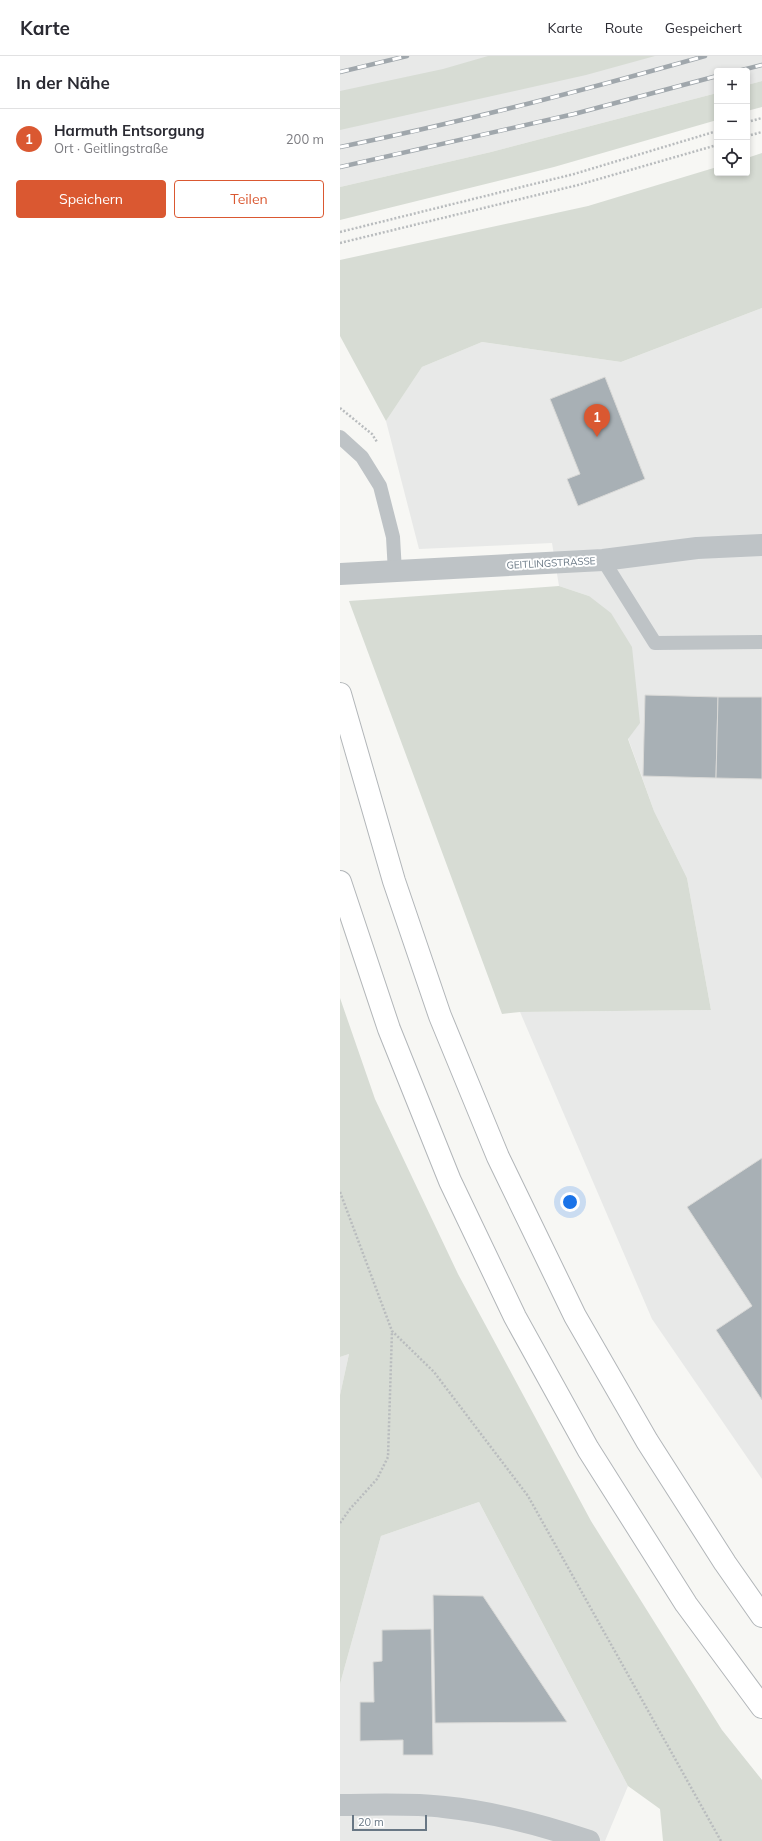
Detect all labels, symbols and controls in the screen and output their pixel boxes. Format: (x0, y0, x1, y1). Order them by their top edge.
text: Karte (20, 16, 70, 40)
text: Karte (548, 19, 583, 37)
text: Route (605, 19, 643, 37)
text: Gespeichert (665, 19, 742, 37)
map controls (714, 68, 750, 176)
button: + (714, 68, 750, 104)
text: In der Nähe (16, 72, 110, 93)
button: − (714, 104, 750, 140)
text: Harmuth Entsorgung (54, 121, 205, 140)
text: 1 (25, 131, 33, 147)
text: 200 m (286, 131, 324, 147)
text: Ort · Geitlingstraße (54, 140, 168, 156)
button: locate (714, 140, 750, 176)
button: Speichern (16, 180, 166, 218)
button: Teilen (174, 180, 324, 218)
pin: 1 (584, 404, 610, 437)
street label: GEITLINGSTRASSE (506, 554, 596, 572)
your location (560, 1192, 580, 1212)
scale bar (352, 1813, 427, 1832)
text: 20 m (358, 1815, 384, 1829)

